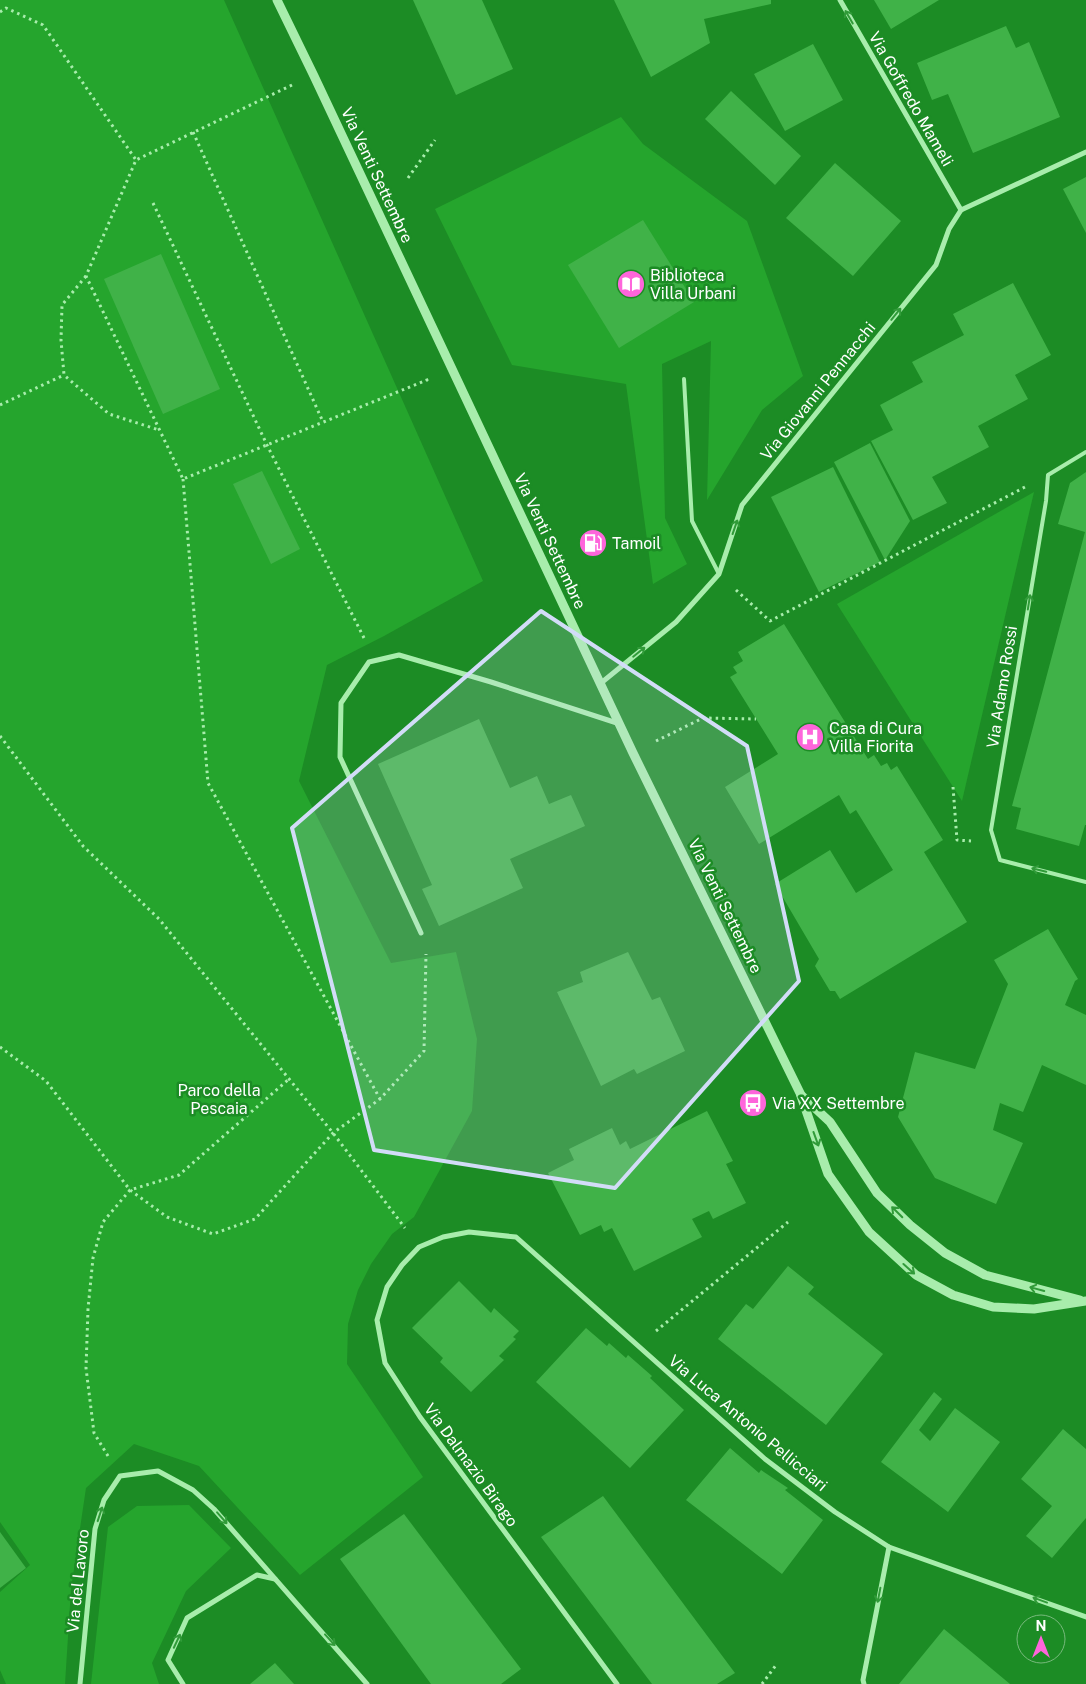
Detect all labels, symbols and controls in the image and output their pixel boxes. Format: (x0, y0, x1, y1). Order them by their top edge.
one-way arrow (844, 10, 854, 24)
street label: Via Goffredo Mameli (865, 28, 957, 170)
street label: Via Venti Settembre (337, 104, 417, 246)
place label: Biblioteca Villa Urbani (650, 266, 736, 303)
library icon: Biblioteca Villa Urbani (616, 269, 646, 299)
one-way arrow (890, 308, 901, 321)
street label: Via Giovanni Pennacchi (757, 318, 879, 464)
street label: Via Venti Settembre (510, 470, 590, 612)
one-way arrow (731, 519, 740, 535)
fuel station icon: Tamoil (578, 528, 608, 558)
place label: Tamoil (612, 534, 661, 553)
one-way arrow (1025, 594, 1035, 610)
street label: Via Adamo Rossi (983, 625, 1021, 749)
one-way arrow (632, 647, 645, 658)
place label: Casa di Cura Villa Fiorita (829, 719, 922, 756)
hospital icon: Casa di Cura Villa Fiorita (795, 722, 825, 752)
street label: Via Venti Settembre (684, 835, 766, 977)
one-way arrow (1031, 865, 1047, 874)
park label: Parco della Pescaia (177, 1081, 261, 1118)
bus stop icon: Via XX Settembre (738, 1088, 768, 1118)
place label: Via XX Settembre (772, 1094, 905, 1113)
one-way arrow (812, 1131, 821, 1146)
one-way arrow (890, 1206, 903, 1218)
one-way arrow (903, 1263, 916, 1274)
one-way arrow (1029, 1283, 1045, 1293)
street label: Via Luca Antonio Pellicciari (665, 1351, 831, 1495)
street label: Via Dalmazio Birago (420, 1400, 522, 1530)
one-way arrow (95, 1507, 105, 1523)
one-way arrow (216, 1512, 228, 1525)
street label: Via del Lavoro (63, 1528, 93, 1634)
one-way arrow (874, 1586, 883, 1602)
one-way arrow (1033, 1595, 1049, 1604)
north arrow (1016, 1614, 1066, 1664)
text: N (1036, 1618, 1046, 1634)
one-way arrow (172, 1634, 182, 1649)
one-way arrow (324, 1634, 336, 1647)

